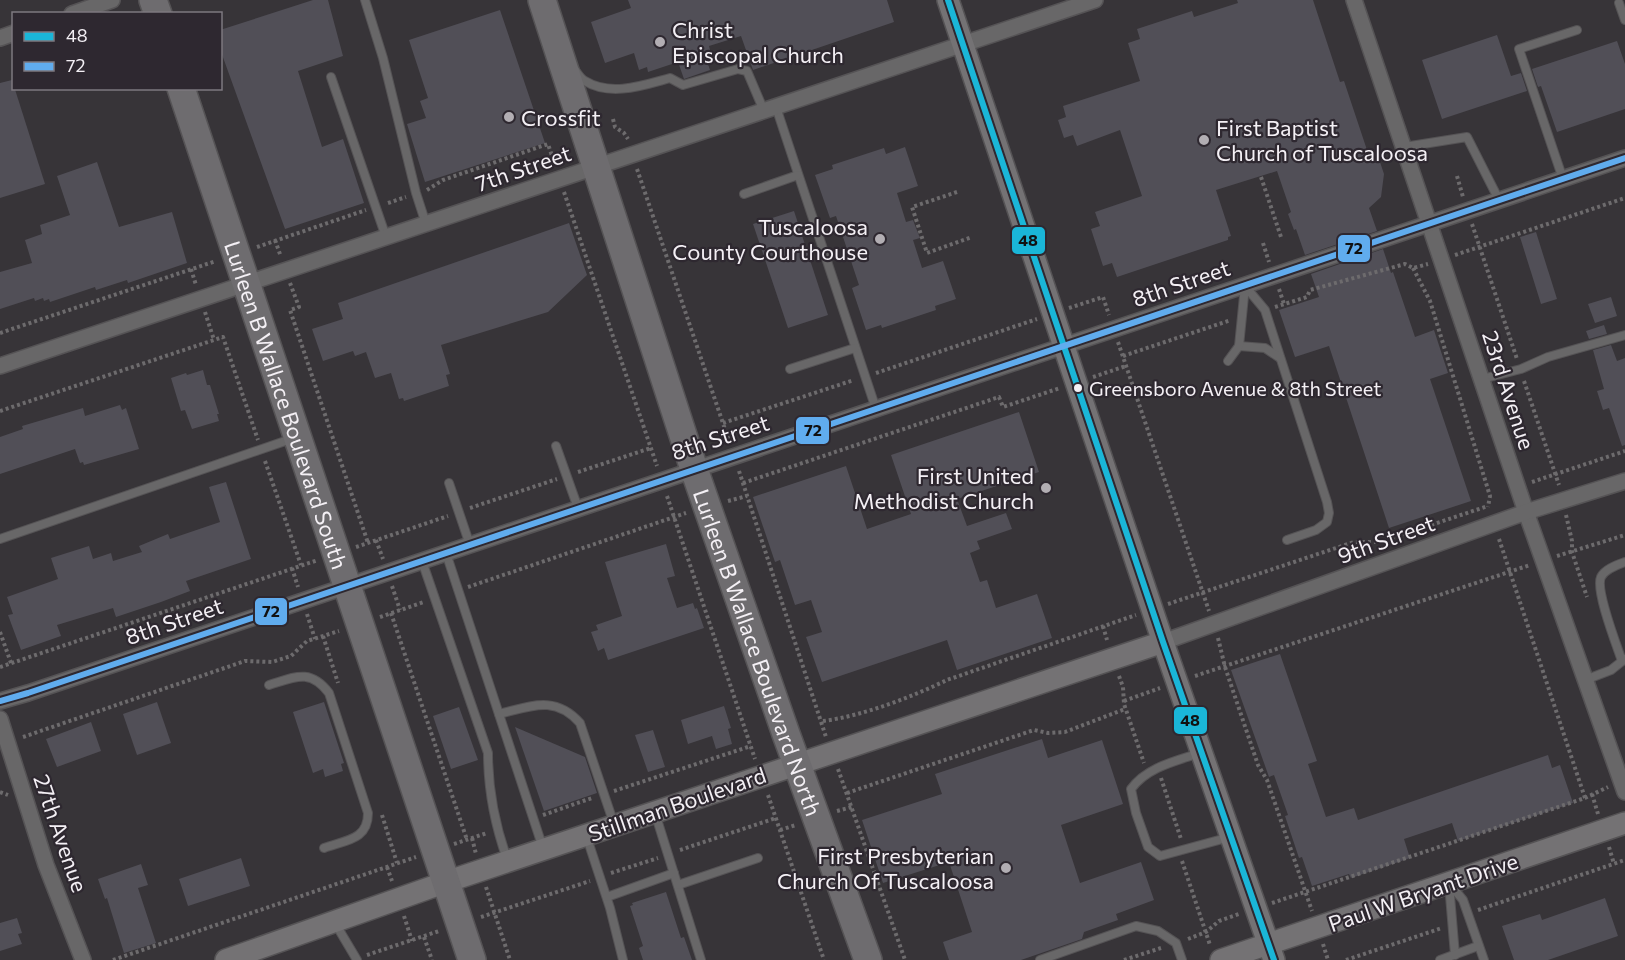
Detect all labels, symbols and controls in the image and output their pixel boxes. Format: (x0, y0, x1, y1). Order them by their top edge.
legend (12, 12, 222, 90)
place label: Christ Episcopal Church (672, 16, 844, 68)
text: 48 (66, 24, 88, 46)
marker: Christ Episcopal Church (653, 35, 667, 49)
text: 72 (66, 54, 86, 76)
place label: Crossfit (521, 104, 601, 131)
marker: Crossfit (502, 110, 516, 124)
place label: First Baptist Church of Tuscaloosa (1216, 114, 1428, 166)
marker: First Baptist Church of Tuscaloosa (1197, 133, 1211, 147)
street label: 7th Street (471, 139, 575, 197)
place label: Tuscaloosa County Courthouse (672, 213, 868, 265)
line badge: 48 (1011, 226, 1046, 255)
text: 48 (1018, 230, 1038, 249)
marker: Tuscaloosa County Courthouse (873, 232, 887, 246)
line badge: 72 (1337, 234, 1371, 263)
street label: Lurleen B Wallace Boulevard South (219, 237, 354, 572)
text: 72 (1345, 238, 1363, 257)
street label: 8th Street (1129, 254, 1233, 312)
street label: 23rd Avenue (1477, 327, 1541, 453)
place label: Greensboro Avenue & 8th Street (1089, 376, 1381, 400)
marker: Greensboro Avenue & 8th Street (1072, 382, 1084, 394)
street label: 8th Street (668, 408, 772, 466)
line badge: 72 (795, 416, 830, 445)
text: 72 (804, 420, 822, 439)
place label: First United Methodist Church (853, 462, 1034, 514)
marker: First United Methodist Church (1039, 481, 1053, 495)
street label: Lurleen B Wallace Boulevard North (688, 485, 828, 819)
street label: 9th Street (1334, 509, 1438, 569)
street label: 8th Street (122, 592, 226, 650)
line badge: 72 (254, 597, 288, 626)
text: 72 (262, 601, 280, 620)
line badge: 48 (1173, 706, 1208, 735)
text: 48 (1180, 710, 1200, 729)
street label: Stillman Boulevard (585, 761, 769, 847)
street label: 27th Avenue (28, 770, 94, 896)
place label: First Presbyterian Church Of Tuscaloosa (777, 842, 994, 894)
street label: Paul W Bryant Drive (1325, 847, 1521, 937)
marker: First Presbyterian Church Of Tuscaloosa (999, 861, 1013, 875)

